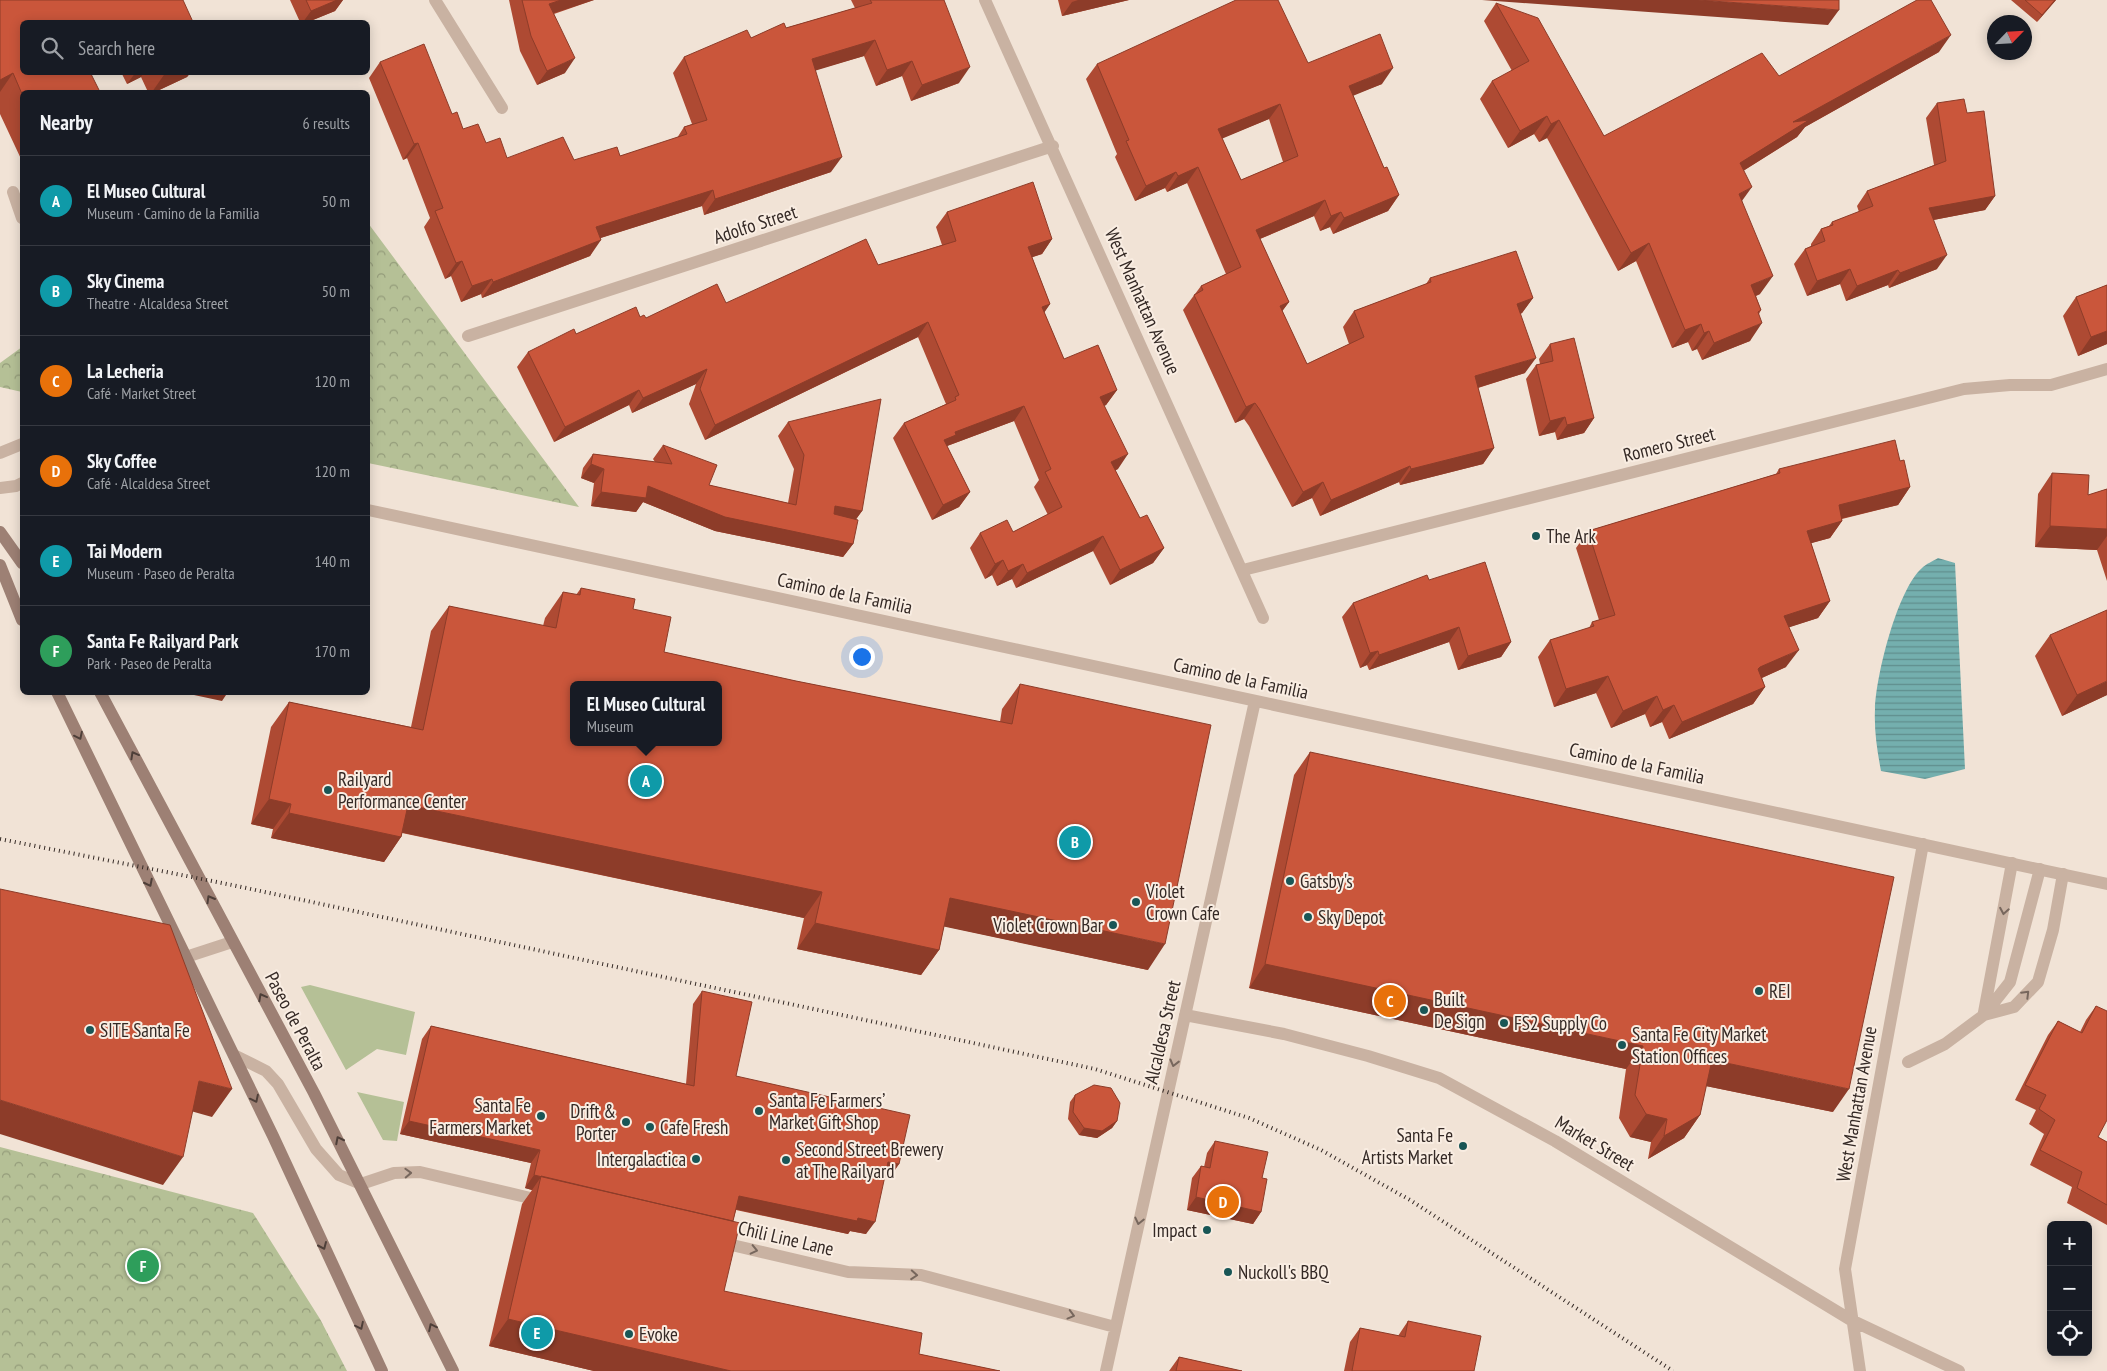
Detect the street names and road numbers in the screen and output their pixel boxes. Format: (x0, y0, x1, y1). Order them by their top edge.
street label: Adolfo Street (710, 199, 800, 249)
street label: West Manhattan Avenue (1100, 224, 1186, 378)
street label: Romero Street (1621, 421, 1718, 467)
street label: Camino de la Familia (775, 567, 915, 619)
street label: Camino de la Familia (1171, 652, 1311, 704)
street label: Camino de la Familia (1567, 737, 1707, 789)
street label: Paseo de Peralta (260, 968, 332, 1074)
street label: Alcaldesa Street (1138, 977, 1186, 1086)
street label: West Manhattan Avenue (1831, 1024, 1882, 1184)
street label: Market Street (1551, 1110, 1640, 1176)
street label: Chili Line Lane (736, 1215, 836, 1261)

